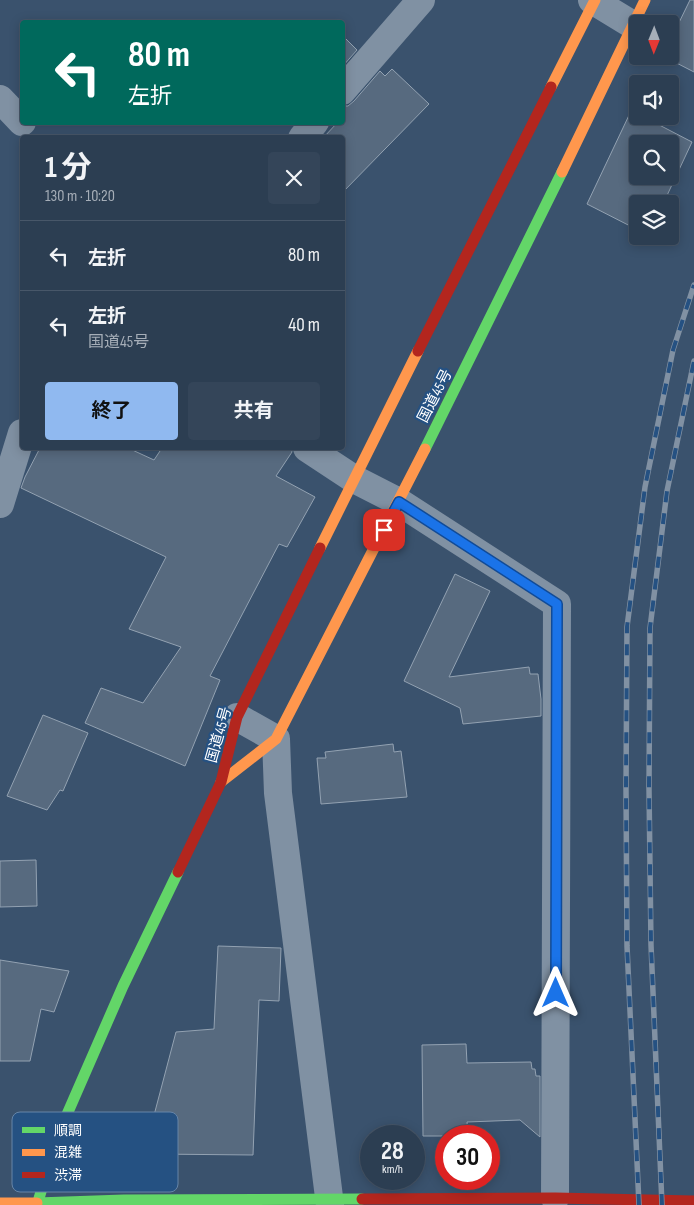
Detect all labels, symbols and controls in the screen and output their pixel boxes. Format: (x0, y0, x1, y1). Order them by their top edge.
north arrow (629, 15, 679, 65)
map controls (629, 15, 679, 245)
text: 80 m (128, 34, 190, 77)
icon: left (45, 40, 110, 105)
button: sound (629, 75, 679, 125)
text: 左折 (128, 83, 172, 110)
button: search (629, 135, 679, 185)
text: 1 分 (45, 150, 91, 186)
button: close (268, 152, 320, 204)
text: 130 m · 10:20 (45, 187, 115, 206)
button: layers (629, 195, 679, 245)
icon: left (45, 242, 73, 270)
text: 80 m (288, 244, 320, 267)
text: 左折 (88, 247, 126, 270)
text: 左折 (88, 305, 126, 328)
icon: left (45, 312, 73, 340)
text: 40 m (288, 314, 320, 337)
text: 国道45号 (88, 333, 149, 352)
street label: 国道45号 (414, 366, 456, 426)
button: 終了 (45, 382, 178, 440)
button: 共有 (188, 382, 320, 440)
pin (363, 509, 405, 551)
icon: arrive (370, 516, 398, 544)
street label: 国道45号 (202, 705, 236, 765)
position arrow (529, 966, 581, 1018)
legend (12, 1112, 178, 1192)
text: 順調 (54, 1122, 82, 1139)
speed limit sign: 30 (435, 1125, 500, 1190)
text: 28 (381, 1136, 404, 1167)
text: 混雑 (54, 1144, 82, 1161)
text: km/h (382, 1162, 403, 1177)
text: 渋滞 (54, 1167, 82, 1184)

